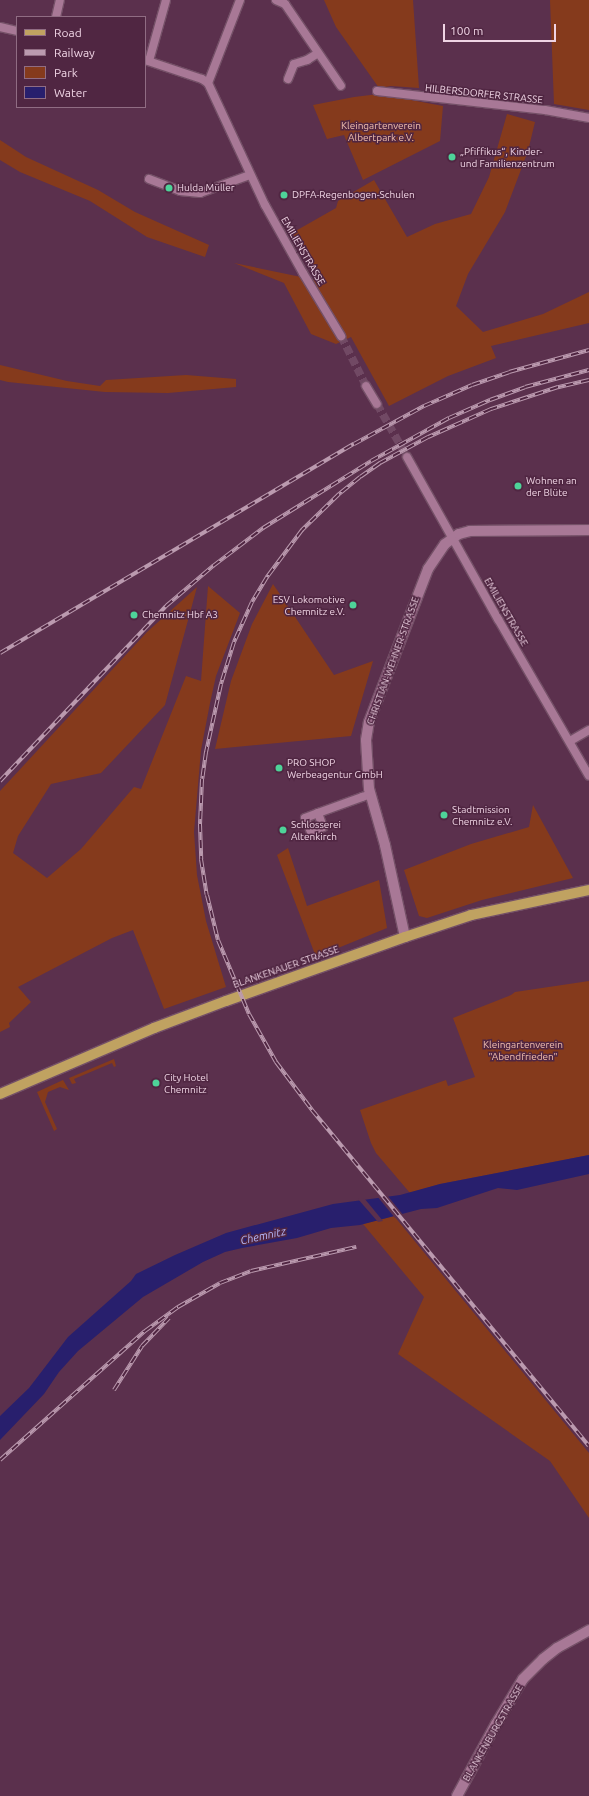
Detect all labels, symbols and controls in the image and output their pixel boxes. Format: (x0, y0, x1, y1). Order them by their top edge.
legend (16, 16, 146, 108)
scale bar (445, 16, 558, 42)
text: 100 m (450, 24, 483, 37)
text: Road (54, 26, 82, 39)
text: Railway (54, 46, 95, 59)
text: Park (54, 66, 78, 79)
street label: HILBERSDORFER STRASSE (424, 82, 544, 106)
text: Water (54, 86, 87, 99)
park label: Kleingartenverein Albertpark e.V. (341, 119, 421, 142)
place label: „Pfiffikus“, Kinder- und Familienzentrum (460, 145, 555, 168)
marker: „Pfiffikus“, Kinder- und Familienzentrum (447, 152, 457, 162)
place label: Hulda Müller (177, 182, 235, 194)
marker: Hulda Müller (164, 183, 174, 193)
place label: DPFA-Regenbogen-Schulen (292, 189, 415, 201)
marker: DPFA-Regenbogen-Schulen (279, 190, 289, 200)
street label: EMILIENSTRASSE (278, 215, 328, 287)
place label: Wohnen an der Blüte (526, 474, 577, 498)
marker: Wohnen an der Blüte (513, 481, 523, 491)
street label: EMILIENSTRASSE (481, 576, 531, 648)
place label: ESV Lokomotive Chemnitz e.V. (273, 593, 345, 616)
street label: CHRISTIAN-WEHNER-STRASSE (364, 595, 422, 727)
marker: ESV Lokomotive Chemnitz e.V. (348, 600, 358, 610)
place label: Chemnitz Hbf A3 (142, 609, 218, 621)
marker: Chemnitz Hbf A3 (129, 610, 139, 620)
place label: PRO SHOP Werbeagentur GmbH (287, 756, 383, 780)
marker: PRO SHOP Werbeagentur GmbH (274, 763, 284, 773)
place label: Stadtmission Chemnitz e.V. (452, 803, 512, 826)
marker: Stadtmission Chemnitz e.V. (439, 810, 449, 820)
place label: Schlosserei Altenkirch (291, 818, 341, 842)
marker: Schlosserei Altenkirch (278, 825, 288, 835)
street label: BLANKENAUER STRASSE (231, 943, 341, 991)
park label: Kleingartenverein "Abendfrieden" (483, 1038, 563, 1062)
place label: City Hotel Chemnitz (164, 1071, 208, 1094)
marker: City Hotel Chemnitz (151, 1078, 161, 1088)
water label: Chemnitz (239, 1225, 287, 1247)
street label: BLANKENBURGSTRASSE (460, 1682, 526, 1784)

